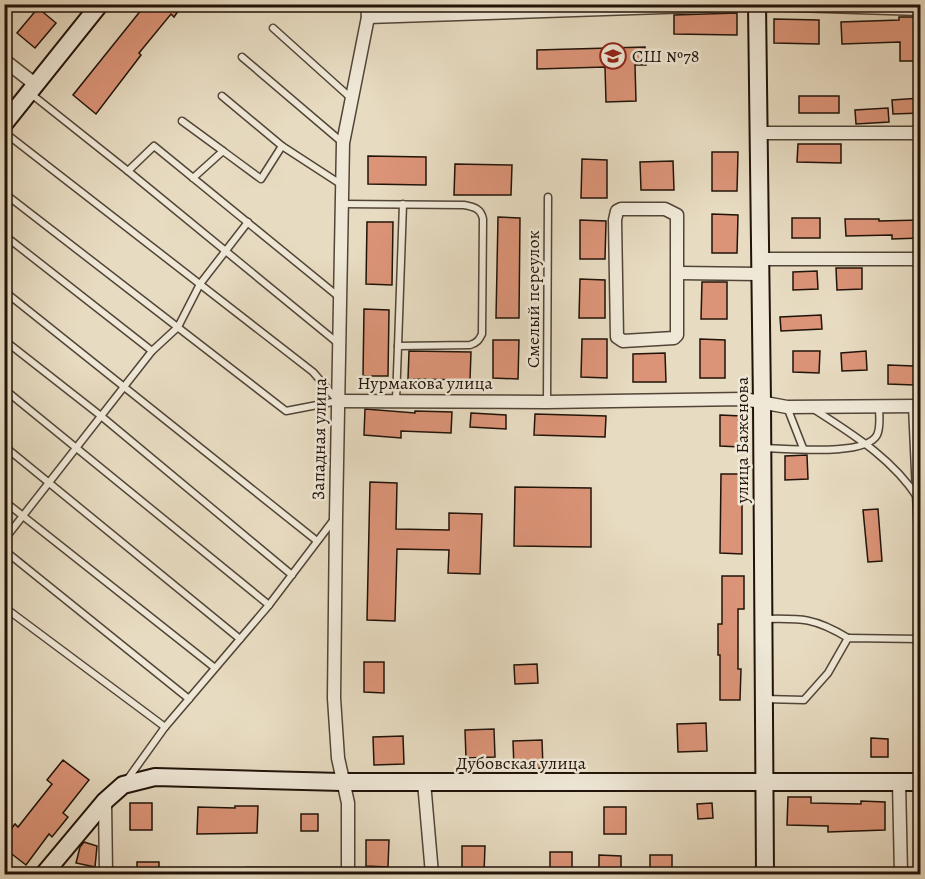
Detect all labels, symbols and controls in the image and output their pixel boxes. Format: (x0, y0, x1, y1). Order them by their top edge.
school or university icon: СШ №78 (598, 41, 628, 71)
place label: СШ №78 (632, 44, 699, 68)
street label: Смелый переулок (521, 230, 545, 368)
street label: Нурмакова улица (357, 371, 493, 395)
street label: улица Баженова (730, 376, 754, 504)
street label: Западная улица (306, 377, 332, 500)
street label: Дубовская улица (456, 751, 587, 775)

